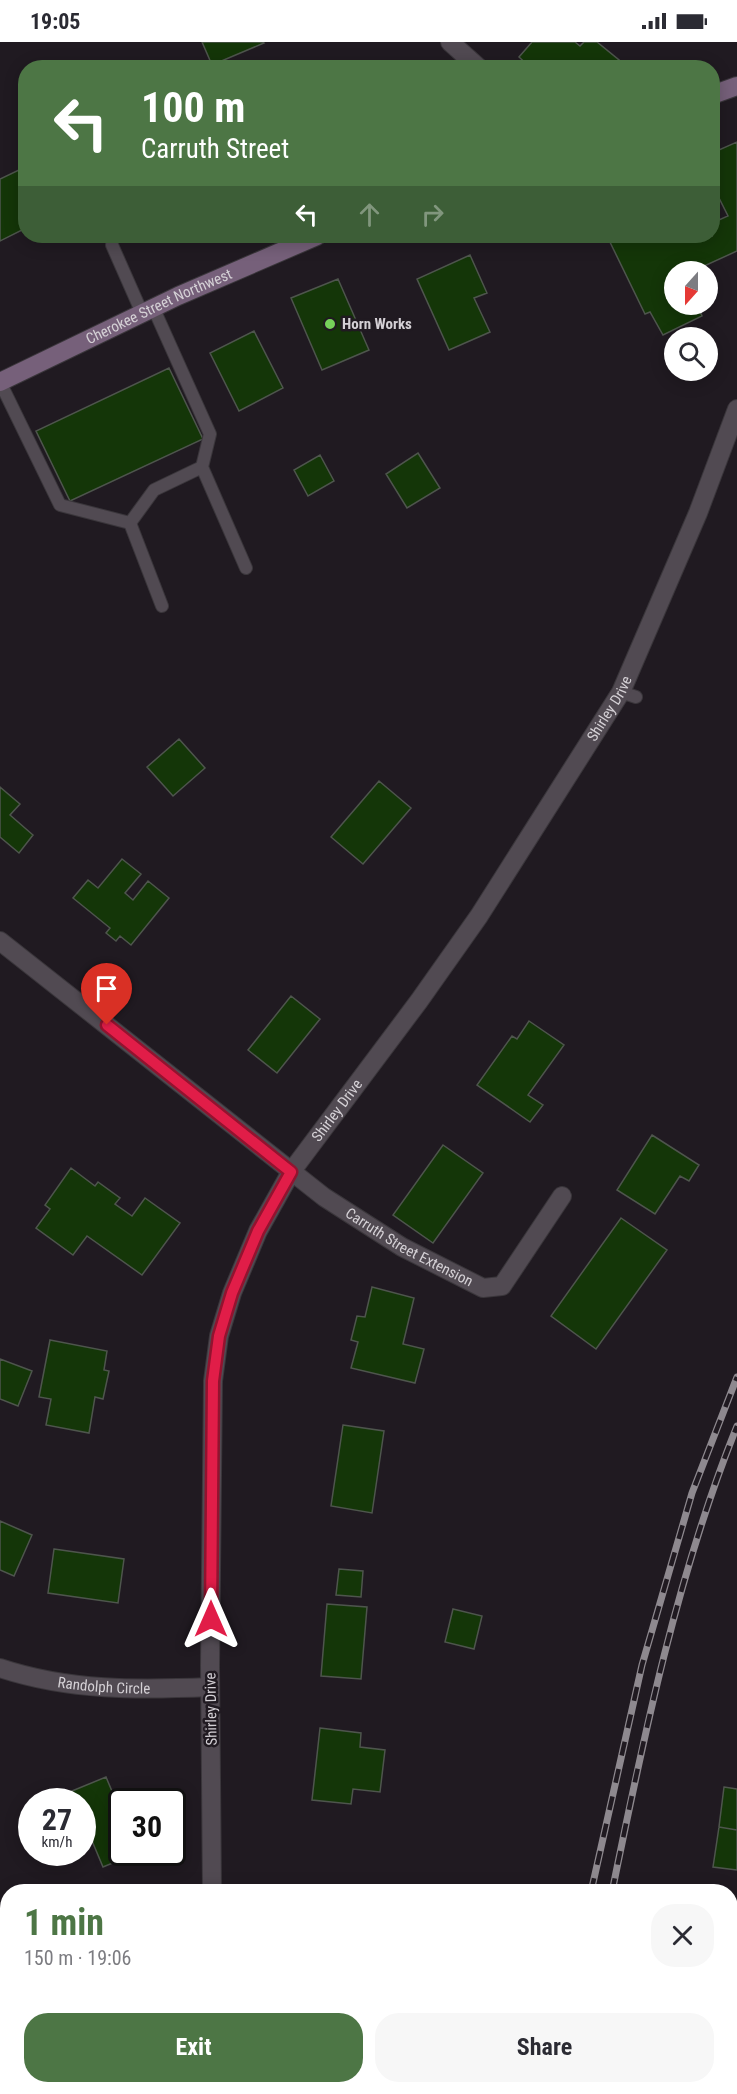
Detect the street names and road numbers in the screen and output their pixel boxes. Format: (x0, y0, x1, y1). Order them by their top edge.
street label: Cherokee Street Northwest (83, 265, 235, 348)
street label: Shirley Drive (583, 673, 636, 745)
street label: Shirley Drive (308, 1076, 366, 1145)
street label: Carruth Street Extension (342, 1204, 476, 1290)
street label: Shirley Drive (201, 1672, 221, 1746)
street label: Randolph Circle (57, 1673, 150, 1698)

